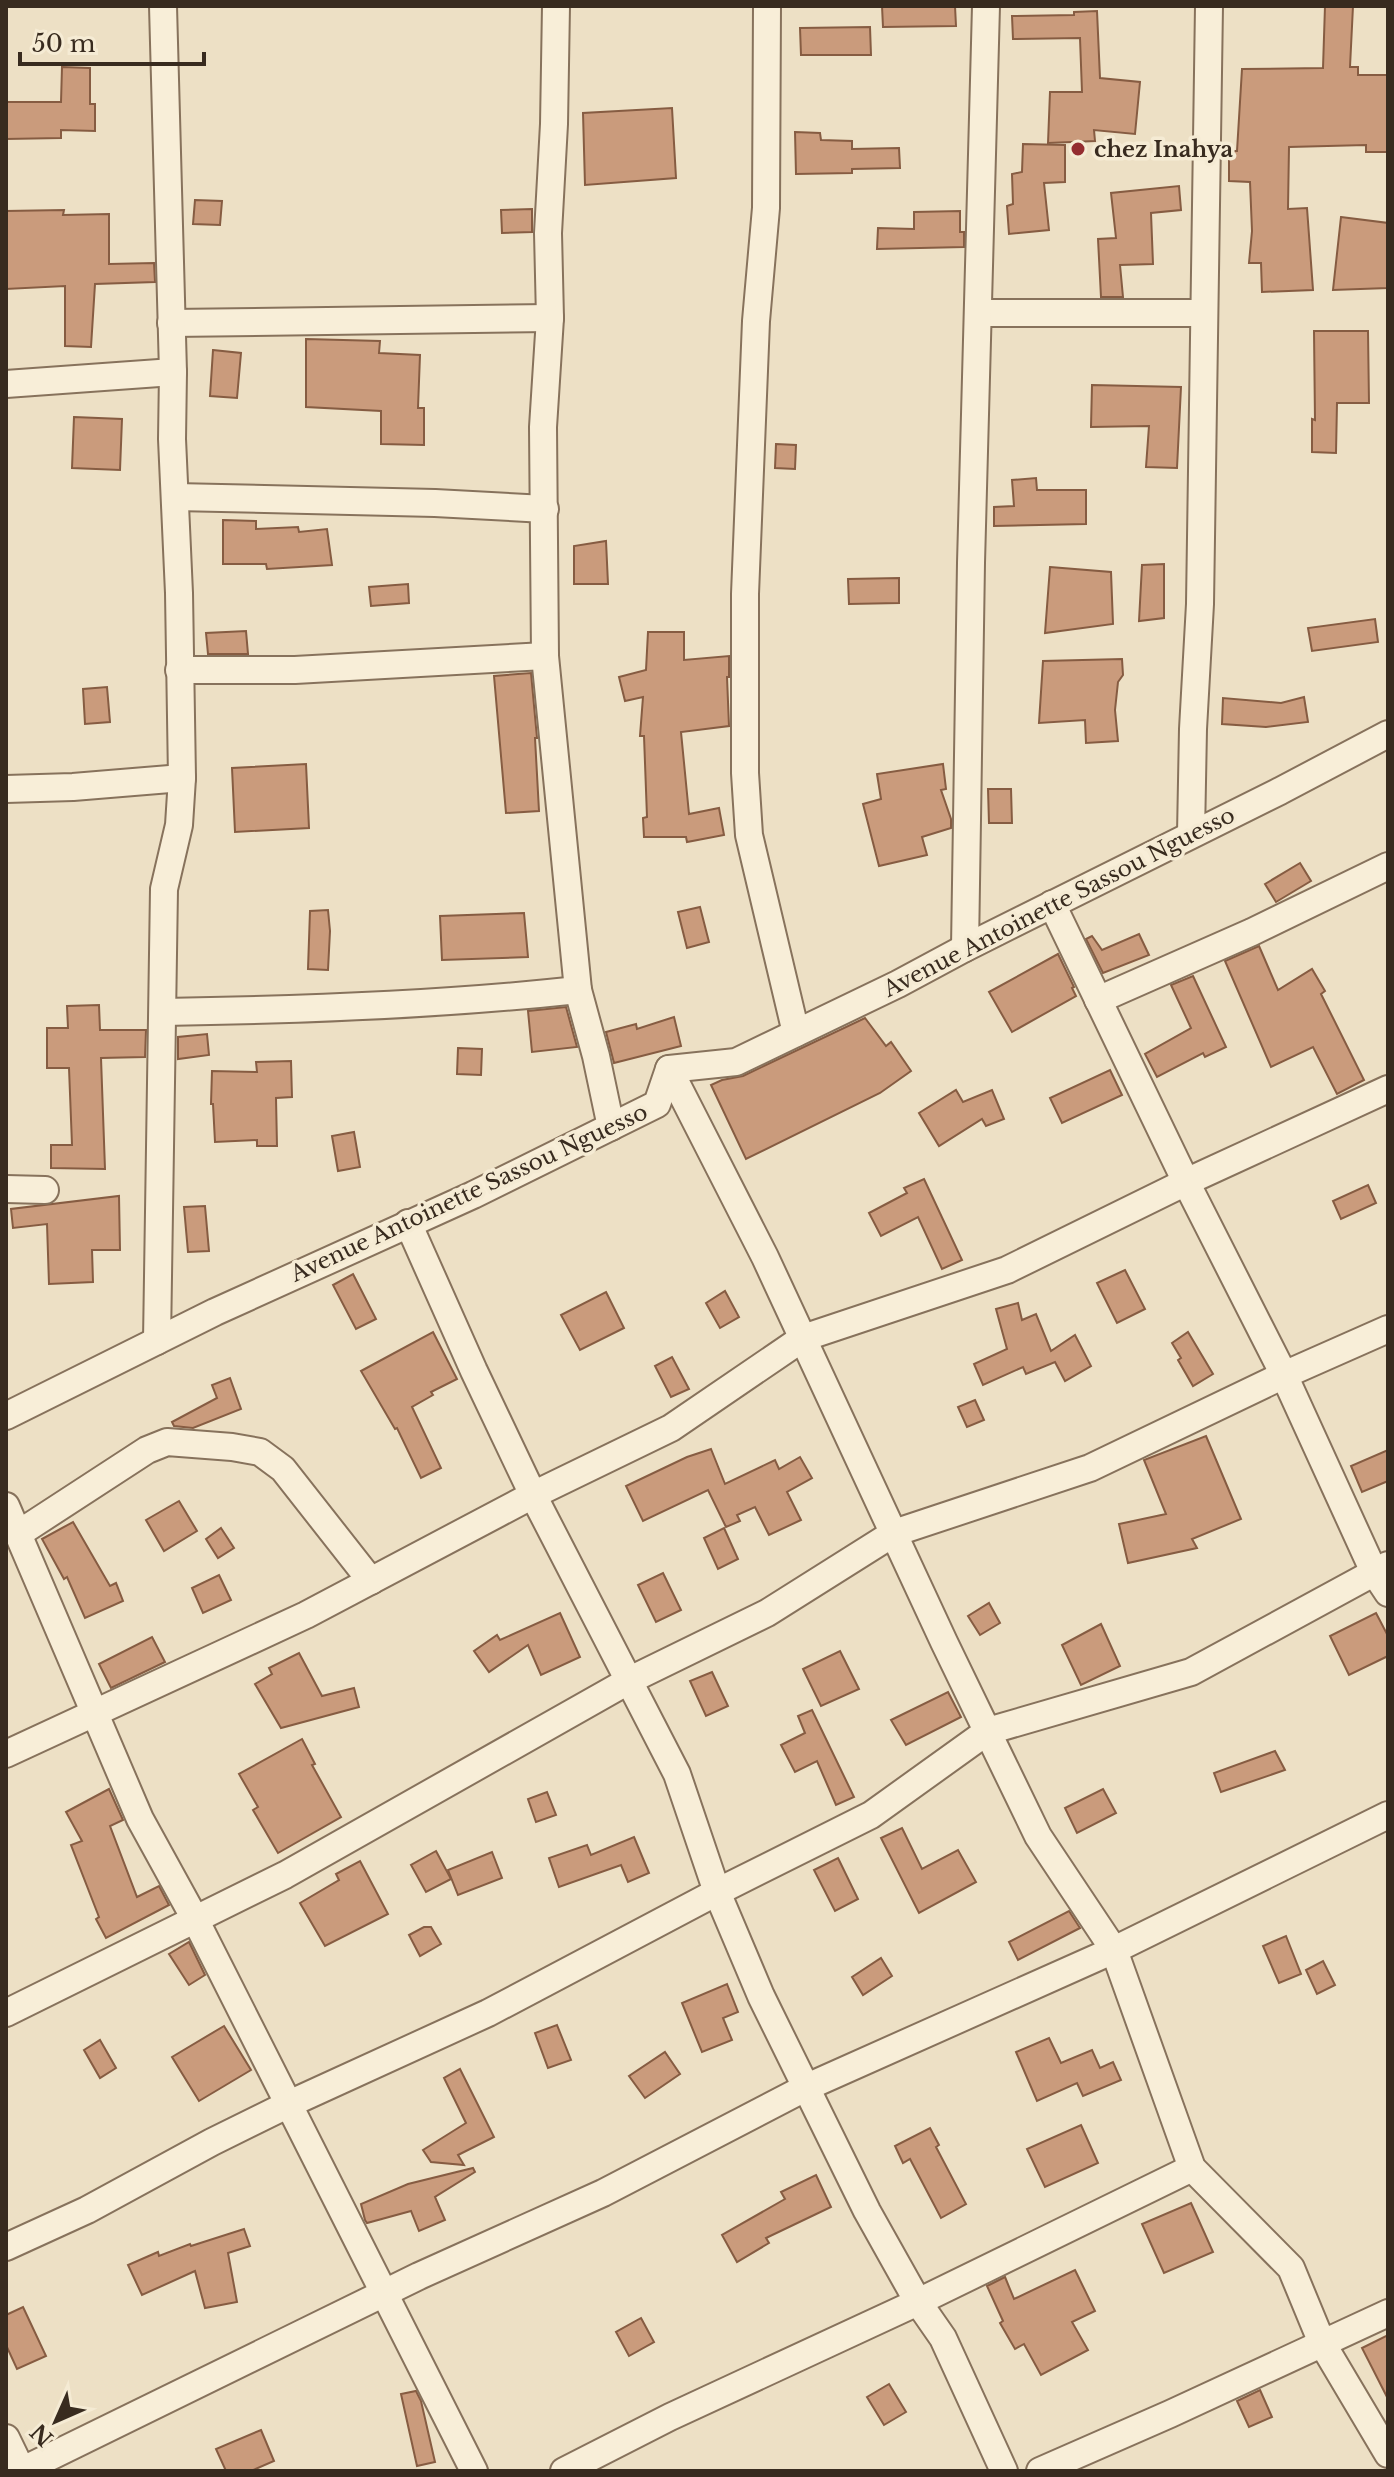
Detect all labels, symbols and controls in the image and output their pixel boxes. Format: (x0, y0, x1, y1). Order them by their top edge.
scale bar (20, 16, 204, 66)
text: 50 m (32, 29, 96, 58)
place label: chez Inahya (1094, 136, 1233, 163)
marker: chez Inahya (1069, 140, 1087, 158)
street label: Avenue Antoinette Sassou Nguesso (878, 801, 1239, 1003)
street label: Avenue Antoinette Sassou Nguesso (285, 1098, 652, 1288)
north arrow (16, 2381, 96, 2461)
text: N (25, 2418, 59, 2452)

